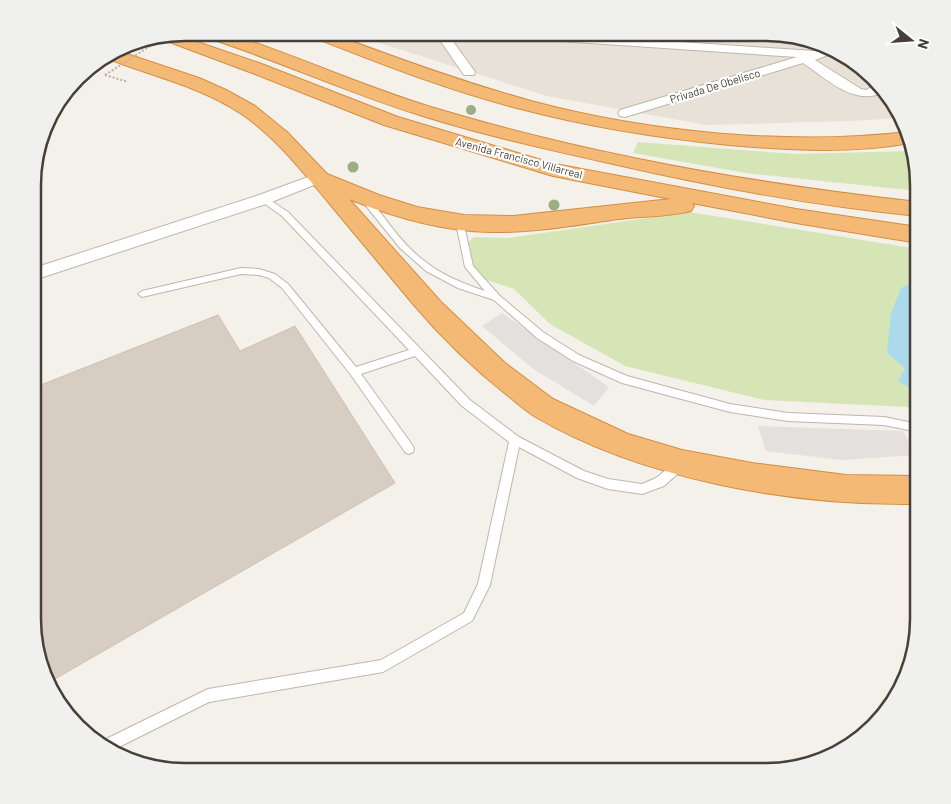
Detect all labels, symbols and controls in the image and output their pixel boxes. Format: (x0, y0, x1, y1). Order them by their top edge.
north arrow (886, 15, 936, 65)
text: N (914, 37, 933, 51)
street label: Privada De Obelisco (668, 66, 762, 105)
street label: Avenida Francisco Villarreal (454, 134, 584, 181)

